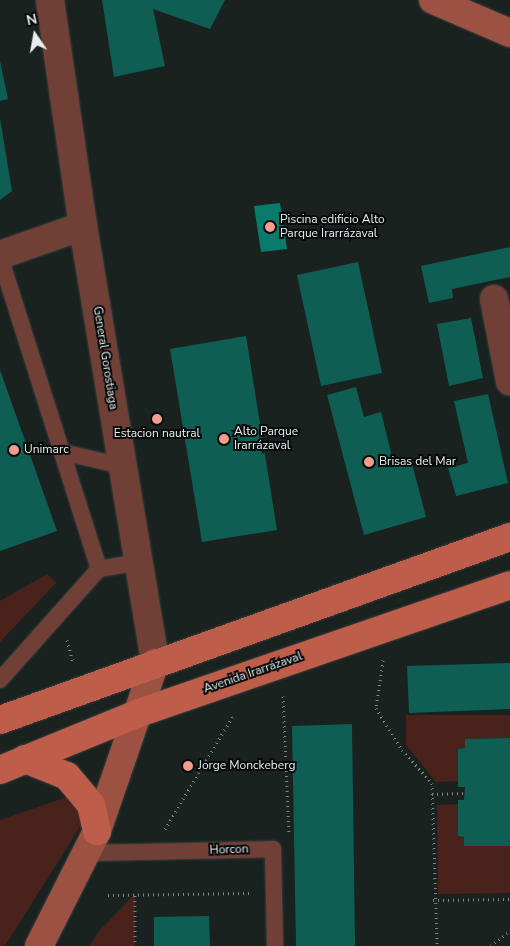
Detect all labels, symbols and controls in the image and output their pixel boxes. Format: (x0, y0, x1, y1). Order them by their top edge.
text: N (25, 9, 39, 30)
north arrow (10, 10, 60, 60)
place label: Piscina edificio Alto Parque Irarrázaval (280, 213, 385, 241)
marker: Piscina edificio Alto Parque Irarrázaval (264, 221, 276, 233)
street label: General Gorostiaga (90, 305, 120, 411)
marker: Estacion nautral (151, 413, 163, 425)
place label: Alto Parque Irarrázaval (234, 425, 298, 453)
place label: Estacion nautral (114, 427, 200, 441)
marker: Alto Parque Irarrázaval (218, 433, 230, 445)
place label: Unimarc (24, 443, 69, 457)
marker: Unimarc (8, 444, 20, 456)
place label: Brisas del Mar (379, 455, 456, 469)
marker: Brisas del Mar (363, 456, 375, 468)
street label: Avenida Irarrázaval (202, 649, 304, 697)
place label: Jorge Monckeberg (198, 759, 295, 773)
marker: Jorge Monckeberg (182, 760, 194, 772)
street label: Horcon (209, 842, 249, 858)

